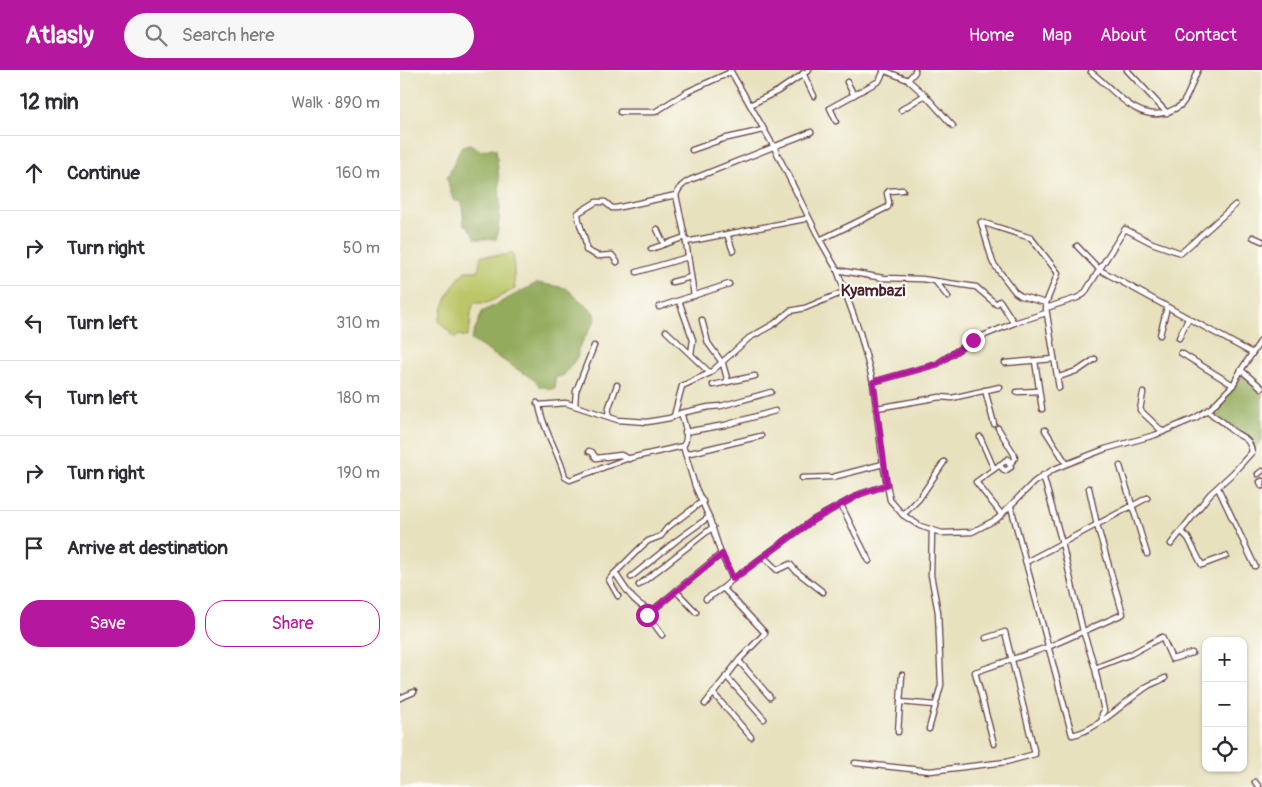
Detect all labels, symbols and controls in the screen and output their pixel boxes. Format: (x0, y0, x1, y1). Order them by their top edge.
search box (124, 13, 474, 58)
text: Atlasly (25, 21, 94, 50)
icon: search (142, 21, 170, 49)
text: Search here (182, 23, 275, 47)
text: Home (969, 24, 1014, 47)
text: Map (1042, 24, 1072, 47)
text: About (1100, 24, 1146, 47)
text: Contact (1174, 24, 1237, 47)
text: 12 min (20, 89, 79, 116)
text: Walk · 890 m (291, 93, 380, 113)
icon: ahead (20, 159, 48, 187)
text: Continue (67, 161, 140, 185)
text: 160 m (336, 163, 380, 183)
icon: right (20, 234, 48, 262)
text: Turn right (67, 236, 145, 260)
text: 50 m (343, 238, 380, 258)
district label: Kyambazi (841, 281, 905, 301)
icon: left (20, 309, 48, 337)
text: Turn left (67, 311, 137, 335)
text: 310 m (336, 313, 380, 333)
route end (962, 329, 985, 352)
icon: left (20, 384, 48, 412)
text: Turn left (67, 386, 137, 410)
text: 180 m (337, 388, 380, 408)
icon: right (20, 459, 48, 487)
text: Turn right (67, 461, 145, 485)
text: 190 m (337, 463, 380, 483)
icon: arrive (20, 534, 48, 562)
text: Arrive at destination (67, 536, 228, 560)
button: Save (20, 600, 195, 647)
button: Share (205, 600, 380, 647)
route start (636, 604, 659, 627)
map controls (1202, 637, 1247, 772)
button: + (1202, 637, 1247, 682)
button: − (1202, 682, 1247, 727)
button: locate (1202, 727, 1247, 772)

